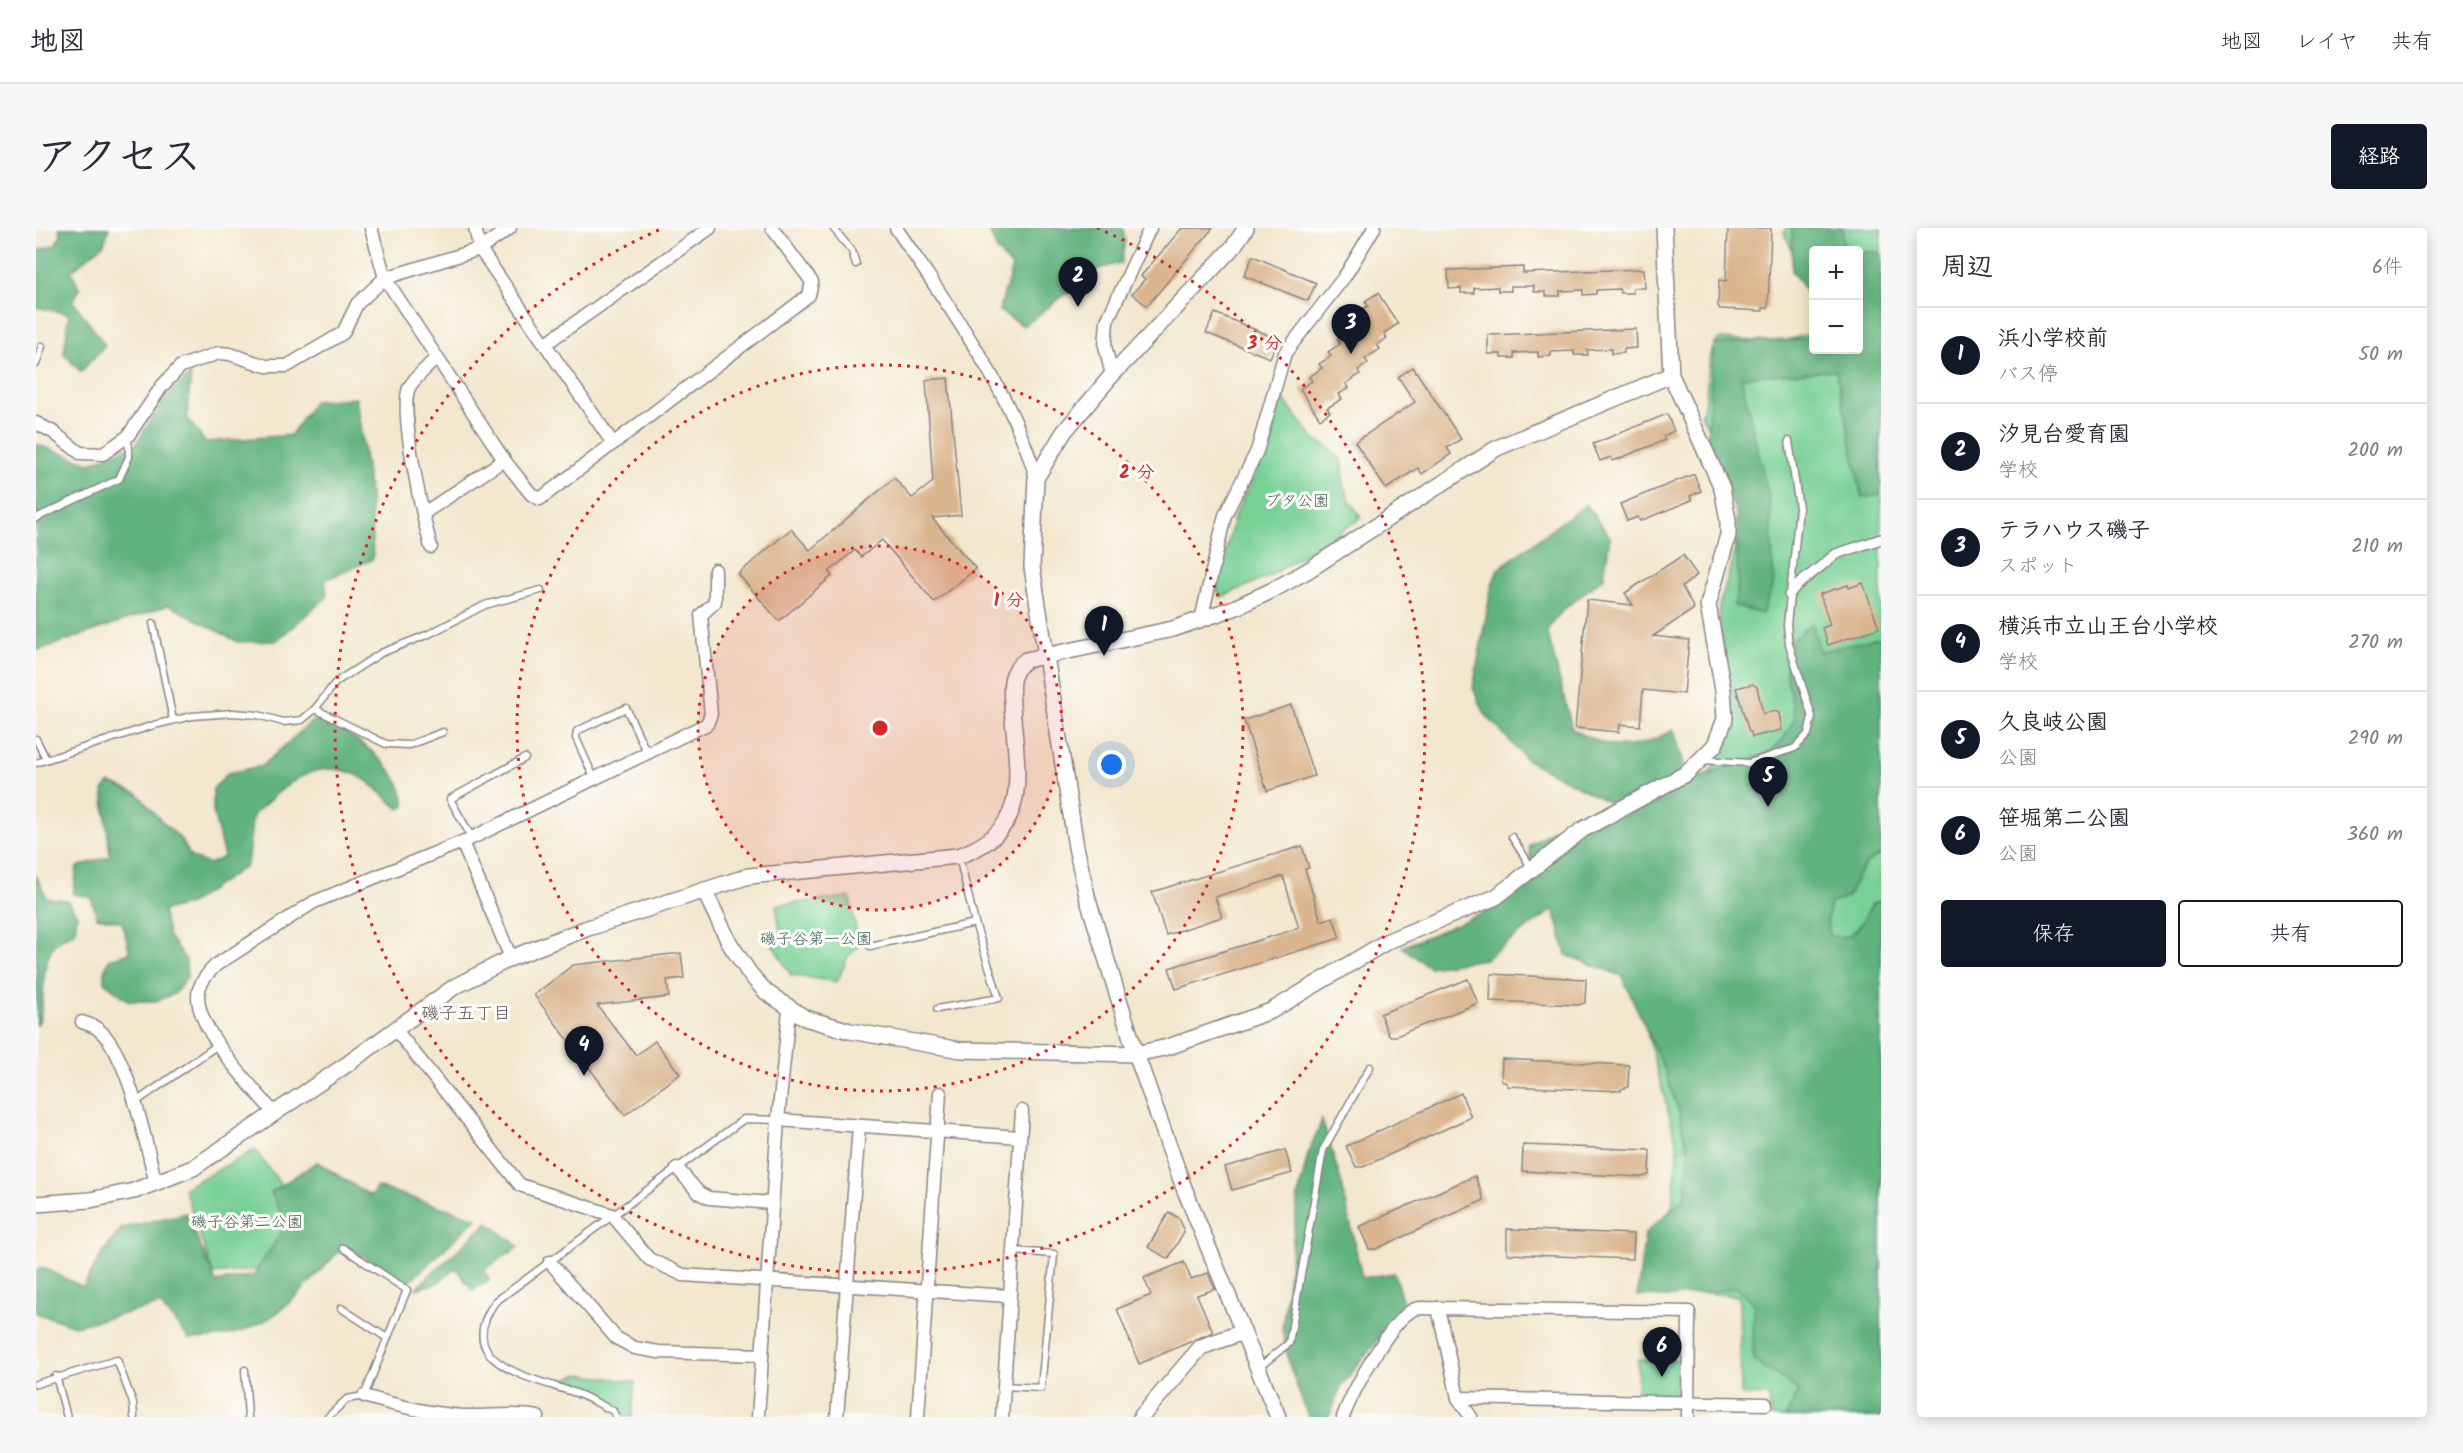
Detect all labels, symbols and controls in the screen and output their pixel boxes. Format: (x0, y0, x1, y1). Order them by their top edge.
text: 地図 (30, 20, 86, 65)
text: 地図 (2221, 26, 2263, 59)
text: レイヤ (2296, 26, 2358, 59)
text: 共有 (2391, 26, 2433, 59)
button: 経路 (2331, 124, 2427, 189)
text: アクセス (36, 125, 201, 192)
map controls (1809, 246, 1863, 354)
button: + (1809, 246, 1863, 300)
text: 周辺 (1941, 247, 1993, 289)
text: 6件 (2372, 252, 2403, 284)
pin: 2 (1058, 257, 1098, 307)
button: − (1809, 300, 1863, 354)
pin: 3 (1332, 304, 1370, 354)
text: 浜小学校前 (1998, 322, 2108, 357)
text: 3 分 (1247, 330, 1282, 359)
text: 1 (1957, 339, 1964, 371)
text: 50 m (2358, 339, 2403, 371)
text: バス停 (1998, 359, 2058, 391)
text: 汐見台愛育園 (1998, 418, 2130, 453)
text: 2 (1955, 435, 1966, 467)
text: 200 m (2347, 435, 2403, 467)
text: 学校 (1998, 455, 2038, 487)
text: 2 分 (1119, 459, 1155, 488)
park label: ブタ公園 (1265, 489, 1329, 514)
text: テラハウス磯子 (1998, 514, 2150, 549)
text: 3 (1955, 531, 1966, 563)
text: 210 m (2351, 531, 2403, 563)
text: スポット (1998, 551, 2078, 583)
text: 1 分 (994, 587, 1024, 616)
pin: 1 (1084, 606, 1124, 656)
text: 横浜市立山王台小学校 (1998, 610, 2218, 645)
text: 4 (1955, 627, 1966, 659)
text: 270 m (2348, 627, 2403, 659)
text: 学校 (1998, 647, 2038, 679)
text: 久良岐公園 (1998, 706, 2108, 741)
centre of rings (870, 718, 890, 738)
text: 5 (1955, 723, 1966, 755)
text: 290 m (2348, 723, 2403, 755)
text: 公園 (1998, 743, 2038, 775)
your location (1097, 750, 1126, 779)
pin: 5 (1748, 758, 1788, 807)
text: 笹堀第二公園 (1998, 802, 2130, 837)
text: 6 (1955, 819, 1966, 851)
text: 360 m (2347, 819, 2403, 851)
text: 公園 (1998, 839, 2038, 871)
button: 保存 (1941, 900, 2166, 967)
button: 共有 (2178, 900, 2403, 967)
park label: 磯子谷第一公園 (760, 927, 872, 952)
district label: 磯子五丁目 (421, 1000, 511, 1029)
pin: 4 (564, 1026, 604, 1076)
park label: 磯子谷第二公園 (191, 1210, 303, 1235)
pin: 6 (1642, 1328, 1682, 1377)

